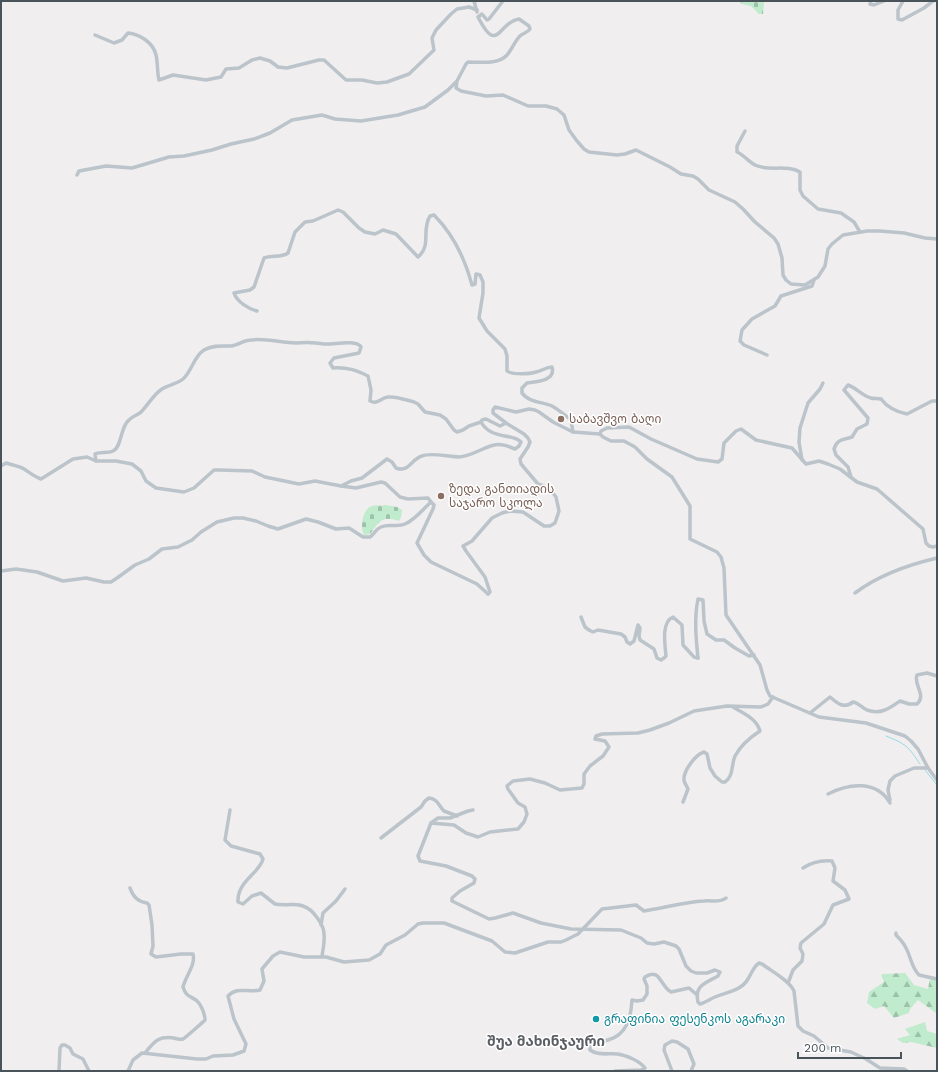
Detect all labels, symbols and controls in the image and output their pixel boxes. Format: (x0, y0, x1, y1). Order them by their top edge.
place label: საბავშვო ბაღი (569, 412, 661, 427)
marker: საბავშვო ბაღი (556, 414, 566, 424)
place label: ზედა განთიადის საჯარო სკოლა (449, 482, 554, 511)
marker: ზედა განთიადის საჯარო სკოლა (436, 491, 446, 501)
place label: გრაფინია ფესენკოს აგარაკი (604, 1012, 785, 1026)
marker: გრაფინია ფესენკოს აგარაკი (591, 1014, 601, 1024)
district label: შუა მახინჯაური (487, 1033, 605, 1050)
scale bar (798, 1034, 901, 1060)
text: 200 m (804, 1041, 841, 1055)

